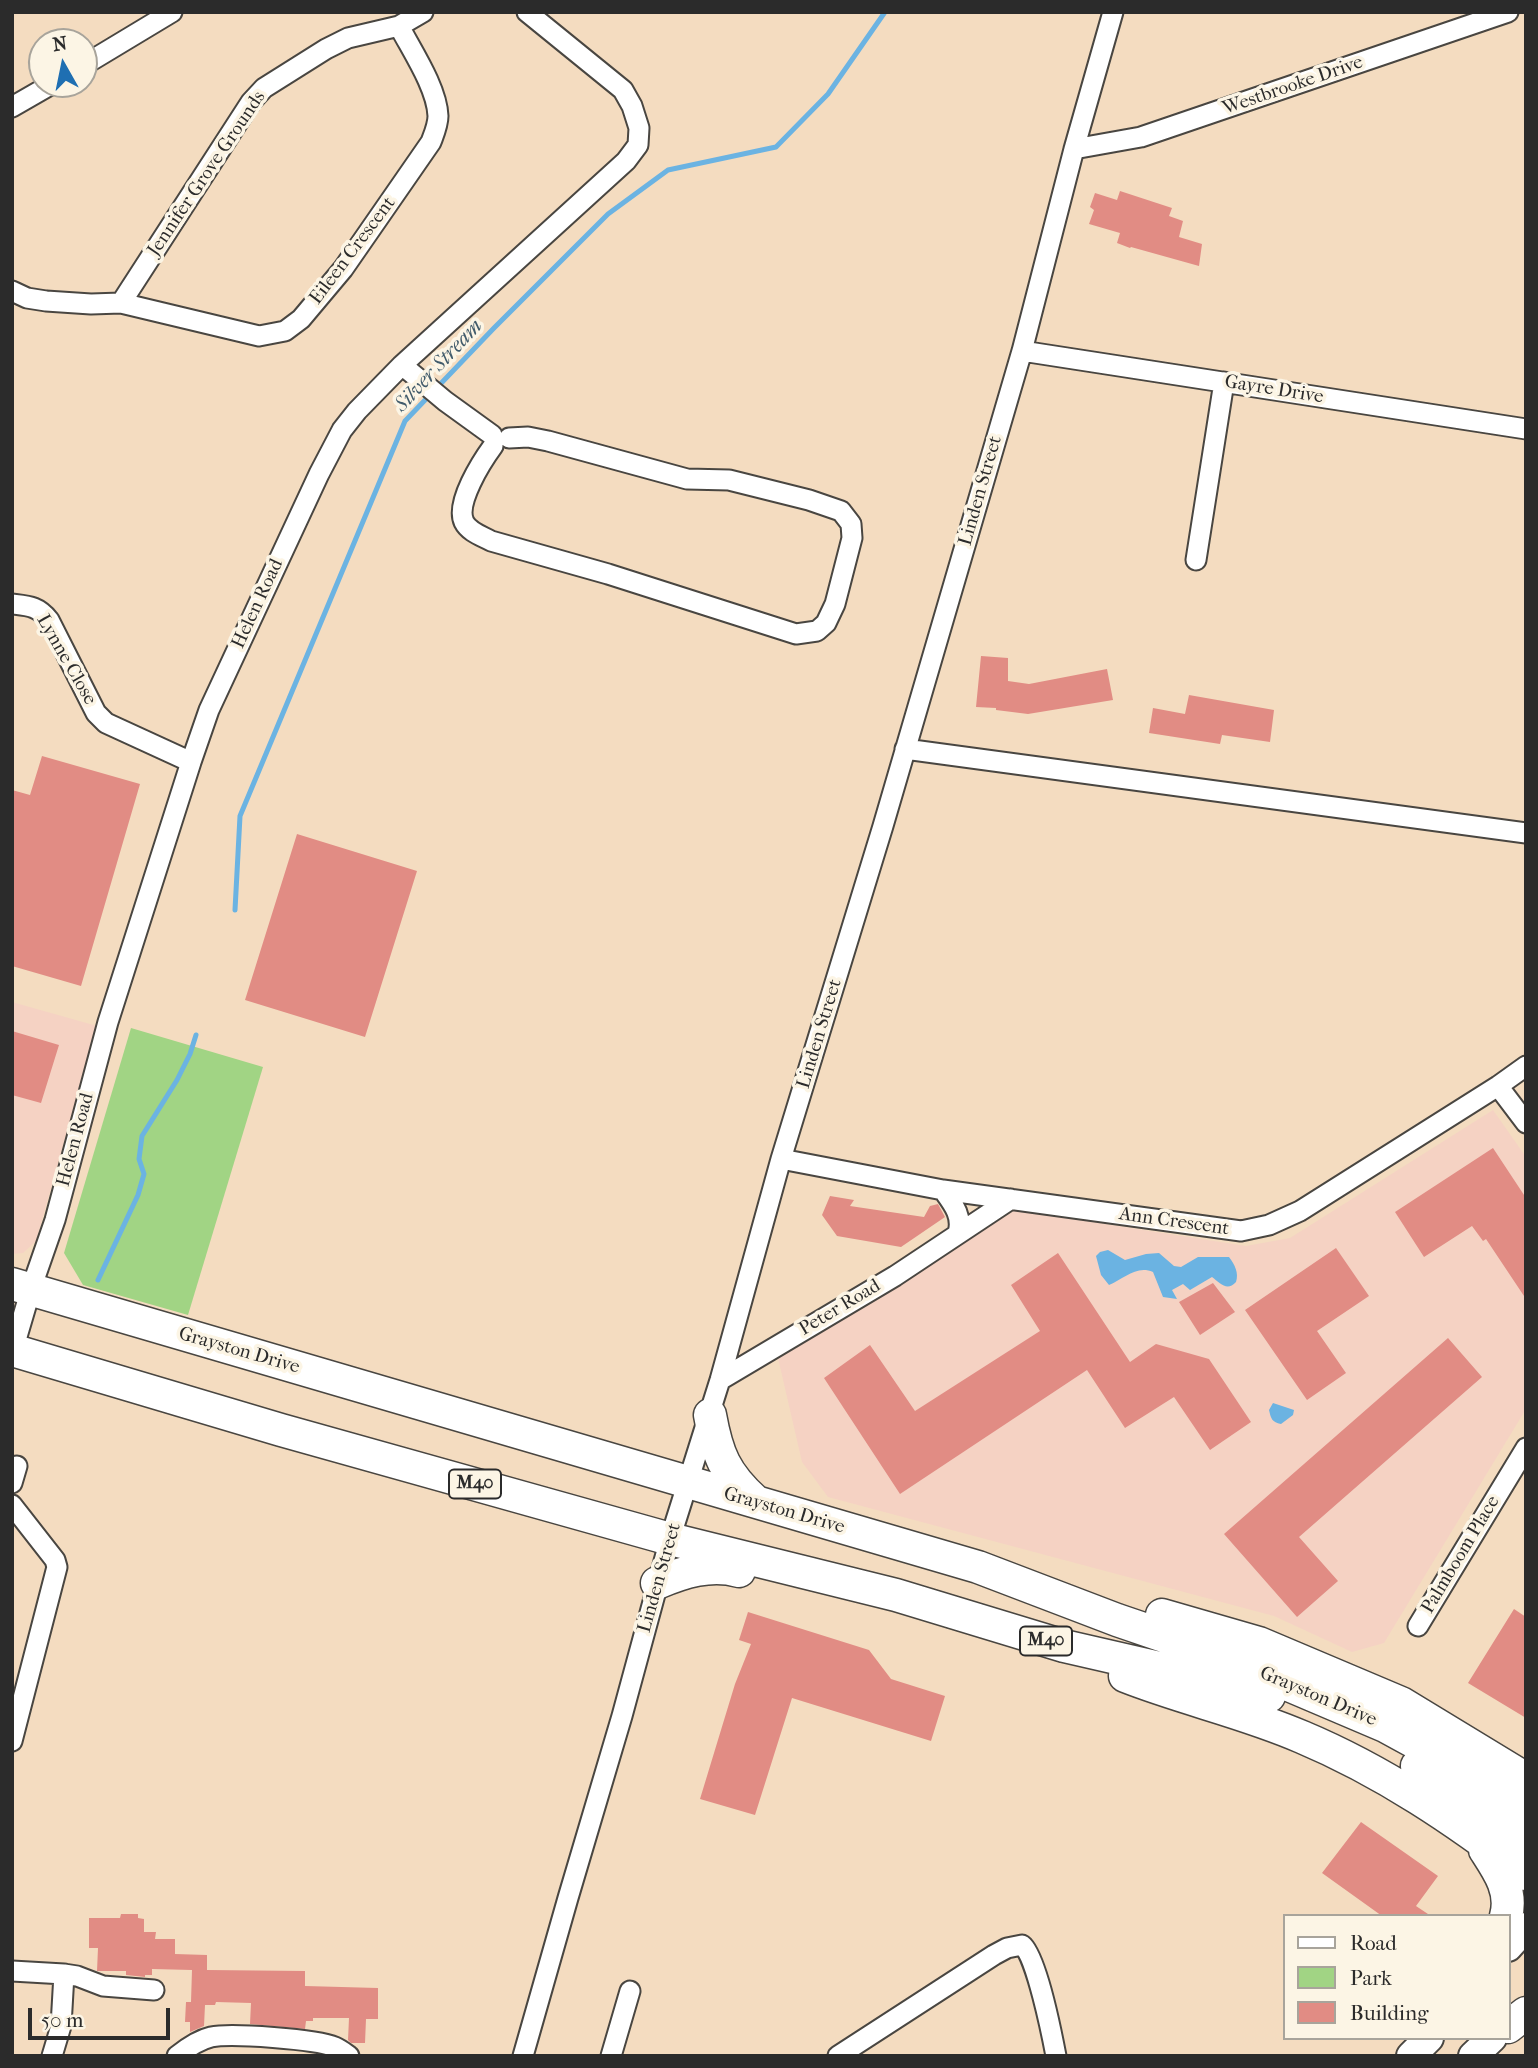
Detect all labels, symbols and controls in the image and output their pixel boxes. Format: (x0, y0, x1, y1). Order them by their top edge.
north arrow (28, 28, 98, 98)
text: N (51, 32, 69, 56)
street label: Westbrooke Drive (1220, 51, 1366, 121)
street label: Jennifer Grove Grounds (143, 87, 271, 261)
street label: Eileen Crescent (305, 193, 401, 309)
water label: Silver Stream (390, 314, 488, 418)
street label: Gayre Drive (1223, 371, 1325, 409)
street label: Linden Street (954, 434, 1008, 548)
street label: Helen Road (227, 556, 289, 652)
street label: Lynne Close (31, 611, 101, 709)
street label: Linden Street (793, 977, 847, 1091)
street label: Helen Road (53, 1091, 99, 1189)
street label: Ann Crescent (1117, 1203, 1231, 1241)
street label: Peter Road (795, 1275, 885, 1341)
street label: Grayston Drive (176, 1323, 302, 1379)
road number: M40 (449, 1470, 501, 1498)
street label: Grayston Drive (721, 1483, 847, 1539)
street label: Palmboom Place (1417, 1492, 1505, 1618)
street label: Linden Street (633, 1521, 687, 1635)
road number: M40 (1020, 1626, 1072, 1656)
street label: Grayston Drive (1256, 1662, 1380, 1732)
legend (1282, 1914, 1510, 2040)
text: Road (1350, 1931, 1397, 1955)
text: Park (1350, 1966, 1392, 1990)
scale bar (32, 1994, 173, 2038)
text: Building (1350, 2001, 1428, 2025)
text: 50 m (41, 2008, 84, 2032)

